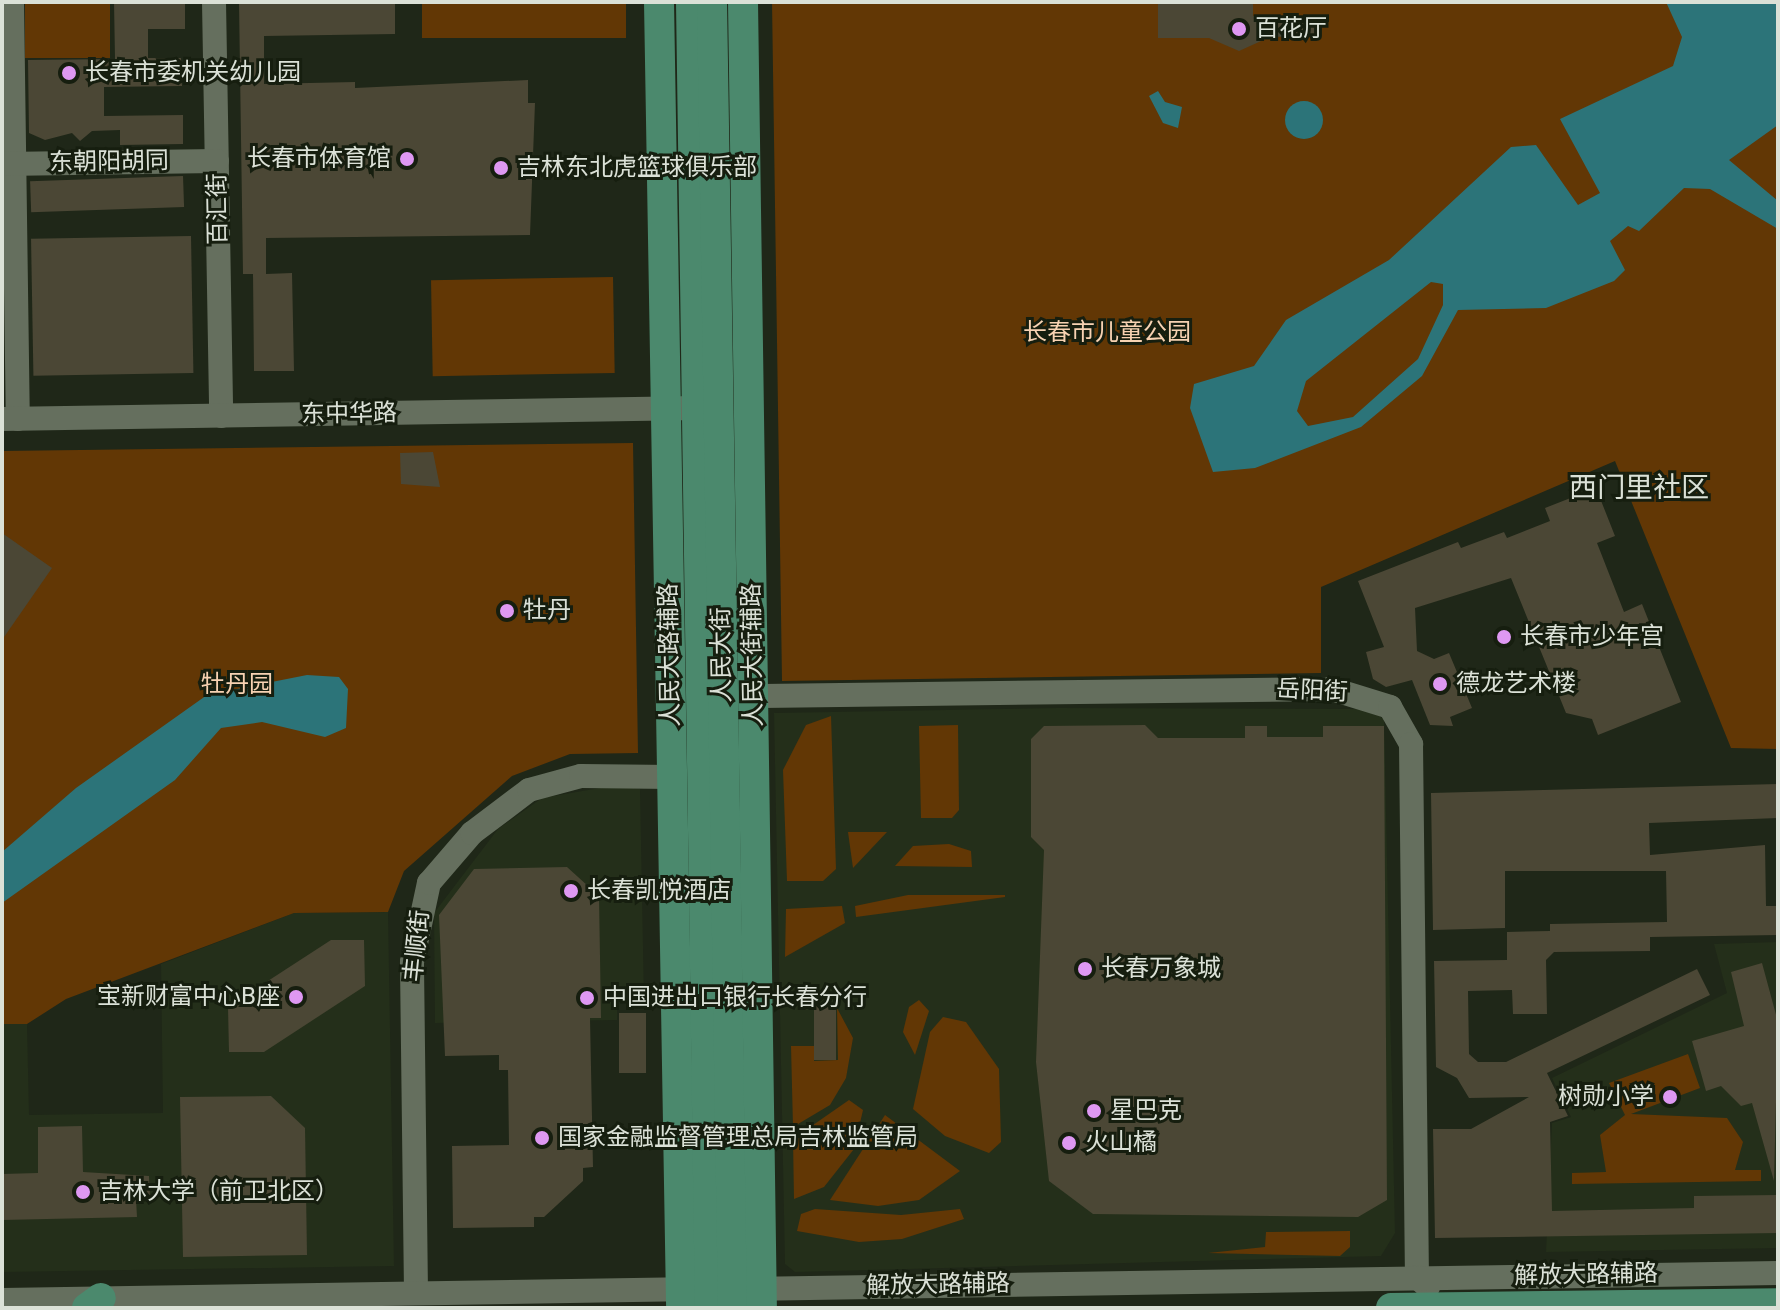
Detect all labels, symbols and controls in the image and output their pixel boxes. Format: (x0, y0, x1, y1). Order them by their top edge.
place label: 百花厅 (1255, 15, 1327, 43)
marker: 百花厅 (1230, 20, 1248, 38)
place label: 长春市委机关幼儿园 (85, 59, 301, 87)
marker: 长春市委机关幼儿园 (60, 64, 78, 82)
place label: 长春市体育馆 (247, 145, 391, 173)
street label: 东朝阳胡同 (49, 147, 169, 177)
marker: 长春市体育馆 (398, 150, 416, 168)
place label: 吉林东北虎篮球俱乐部 (517, 154, 757, 182)
marker: 吉林东北虎篮球俱乐部 (492, 159, 510, 177)
street label: 百汇街 (203, 173, 233, 245)
park label: 长春市儿童公园 (1023, 319, 1191, 347)
street label: 东中华路 (301, 399, 397, 429)
district label: 西门里社区 (1569, 471, 1709, 505)
street label: 人民大路辅路 (654, 583, 686, 727)
street label: 人民大街辅路 (737, 583, 769, 727)
place label: 牡丹 (523, 597, 571, 625)
marker: 牡丹 (498, 602, 516, 620)
street label: 人民大街 (707, 607, 737, 703)
place label: 长春市少年宫 (1520, 623, 1664, 651)
marker: 长春市少年宫 (1495, 628, 1513, 646)
place label: 德龙艺术楼 (1456, 670, 1576, 698)
park label: 牡丹园 (201, 671, 273, 699)
street label: 岳阳街 (1275, 675, 1349, 707)
marker: 德龙艺术楼 (1431, 675, 1449, 693)
place label: 长春凯悦酒店 (587, 877, 731, 905)
marker: 长春凯悦酒店 (562, 882, 580, 900)
street label: 丰顺街 (399, 909, 435, 983)
place label: 长春万象城 (1101, 955, 1221, 983)
marker: 长春万象城 (1076, 960, 1094, 978)
place label: 宝新财富中心B座 (97, 983, 280, 1011)
place label: 中国进出口银行长春分行 (603, 984, 867, 1012)
marker: 宝新财富中心B座 (287, 988, 305, 1006)
marker: 中国进出口银行长春分行 (578, 989, 596, 1007)
place label: 树勋小学 (1558, 1083, 1654, 1111)
marker: 树勋小学 (1661, 1088, 1679, 1106)
place label: 星巴克 (1110, 1097, 1182, 1125)
marker: 星巴克 (1085, 1102, 1103, 1120)
place label: 国家金融监督管理总局吉林监管局 (558, 1124, 918, 1152)
marker: 国家金融监督管理总局吉林监管局 (533, 1129, 551, 1147)
place label: 火山橘 (1085, 1129, 1157, 1157)
marker: 火山橘 (1060, 1134, 1078, 1152)
place label: 吉林大学（前卫北区） (99, 1178, 339, 1206)
marker: 吉林大学（前卫北区） (74, 1183, 92, 1201)
street label: 解放大路辅路 (1514, 1259, 1658, 1291)
street label: 解放大路辅路 (866, 1269, 1010, 1301)

